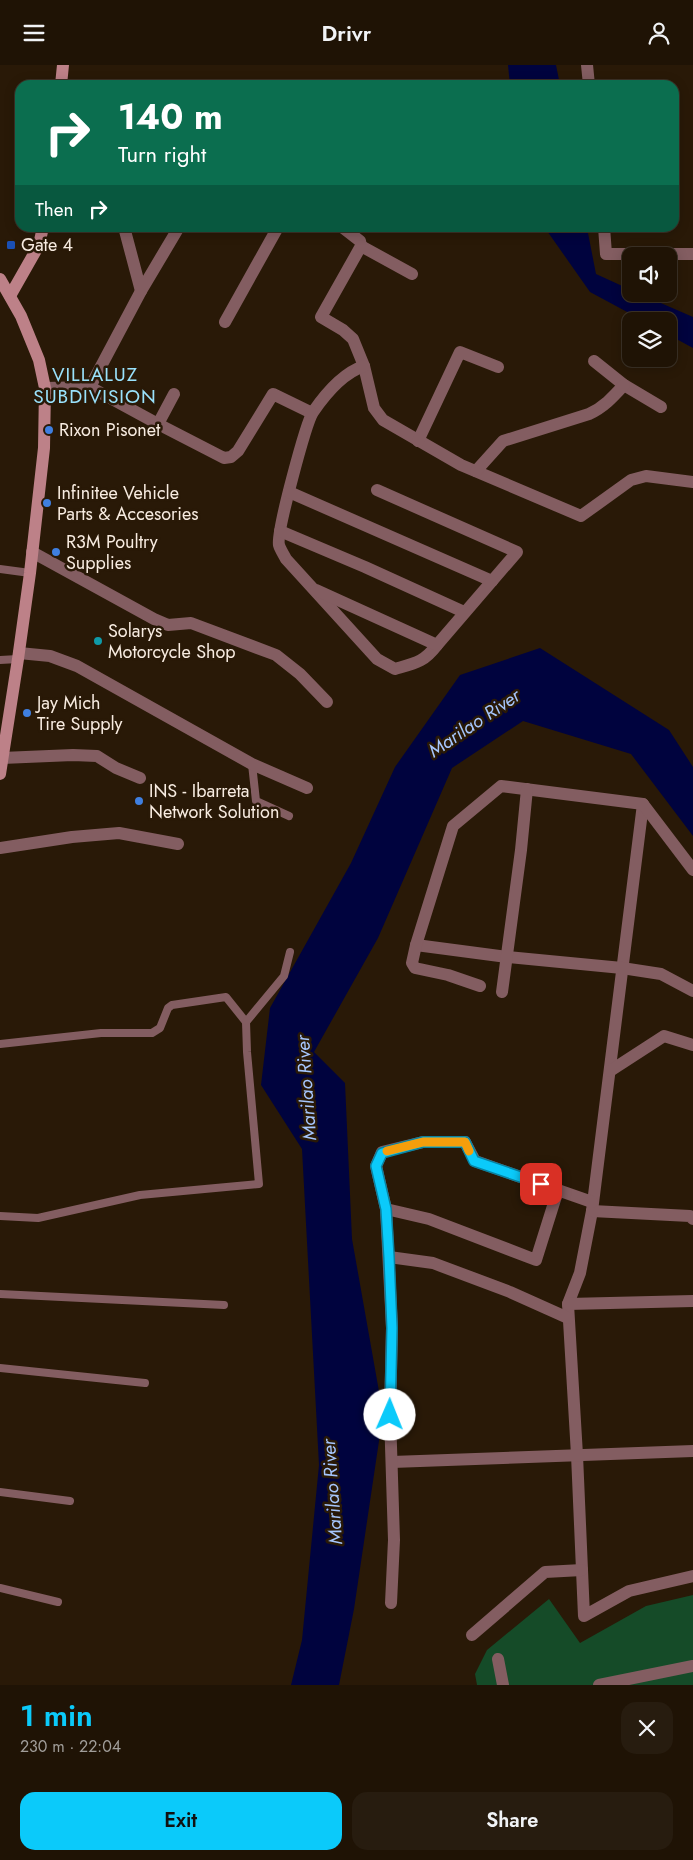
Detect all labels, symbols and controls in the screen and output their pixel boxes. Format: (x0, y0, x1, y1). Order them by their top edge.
text: Drivr (322, 17, 371, 49)
icon: menu (20, 19, 48, 47)
icon: person (645, 19, 673, 47)
text: 140 m (118, 92, 223, 142)
icon: right (35, 100, 100, 165)
text: Turn right (118, 138, 206, 170)
icon: right (84, 195, 112, 223)
text: Then (35, 196, 74, 223)
place label: Gate 4 (21, 232, 73, 258)
marker: Gate 4 (5, 239, 17, 251)
map controls (622, 247, 677, 367)
button: sound (622, 247, 677, 302)
button: layers (622, 312, 677, 367)
district label: VILLALUZ SUBDIVISION (33, 361, 157, 410)
place label: Rixon Pisonet (59, 417, 161, 443)
marker: Rixon Pisonet (43, 424, 55, 436)
place label: Infinitee Vehicle Parts & Accesories (57, 480, 199, 527)
marker: Infinitee Vehicle Parts & Accesories (41, 497, 53, 509)
place label: R3M Poultry Supplies (66, 529, 158, 576)
marker: R3M Poultry Supplies (50, 546, 62, 558)
place label: Solarys Motorcycle Shop (108, 618, 236, 665)
marker: Solarys Motorcycle Shop (92, 635, 104, 647)
water label: Marilao River (423, 681, 527, 764)
place label: Jay Mich Tire Supply (35, 690, 123, 737)
marker: Jay Mich Tire Supply (21, 707, 33, 719)
place label: INS - Ibarreta Network Solution (149, 778, 279, 825)
marker: INS - Ibarreta Network Solution (133, 795, 145, 807)
water label: Marilao River (289, 1033, 323, 1142)
pin (520, 1163, 562, 1205)
icon: arrive (527, 1170, 555, 1198)
position arrow (363, 1388, 415, 1440)
water label: Marilao River (315, 1437, 349, 1546)
text: 1 min (20, 1694, 93, 1737)
button: close (621, 1702, 673, 1754)
text: 230 m · 22:04 (20, 1735, 121, 1758)
button: Exit (20, 1792, 342, 1850)
button: Share (352, 1792, 673, 1850)

